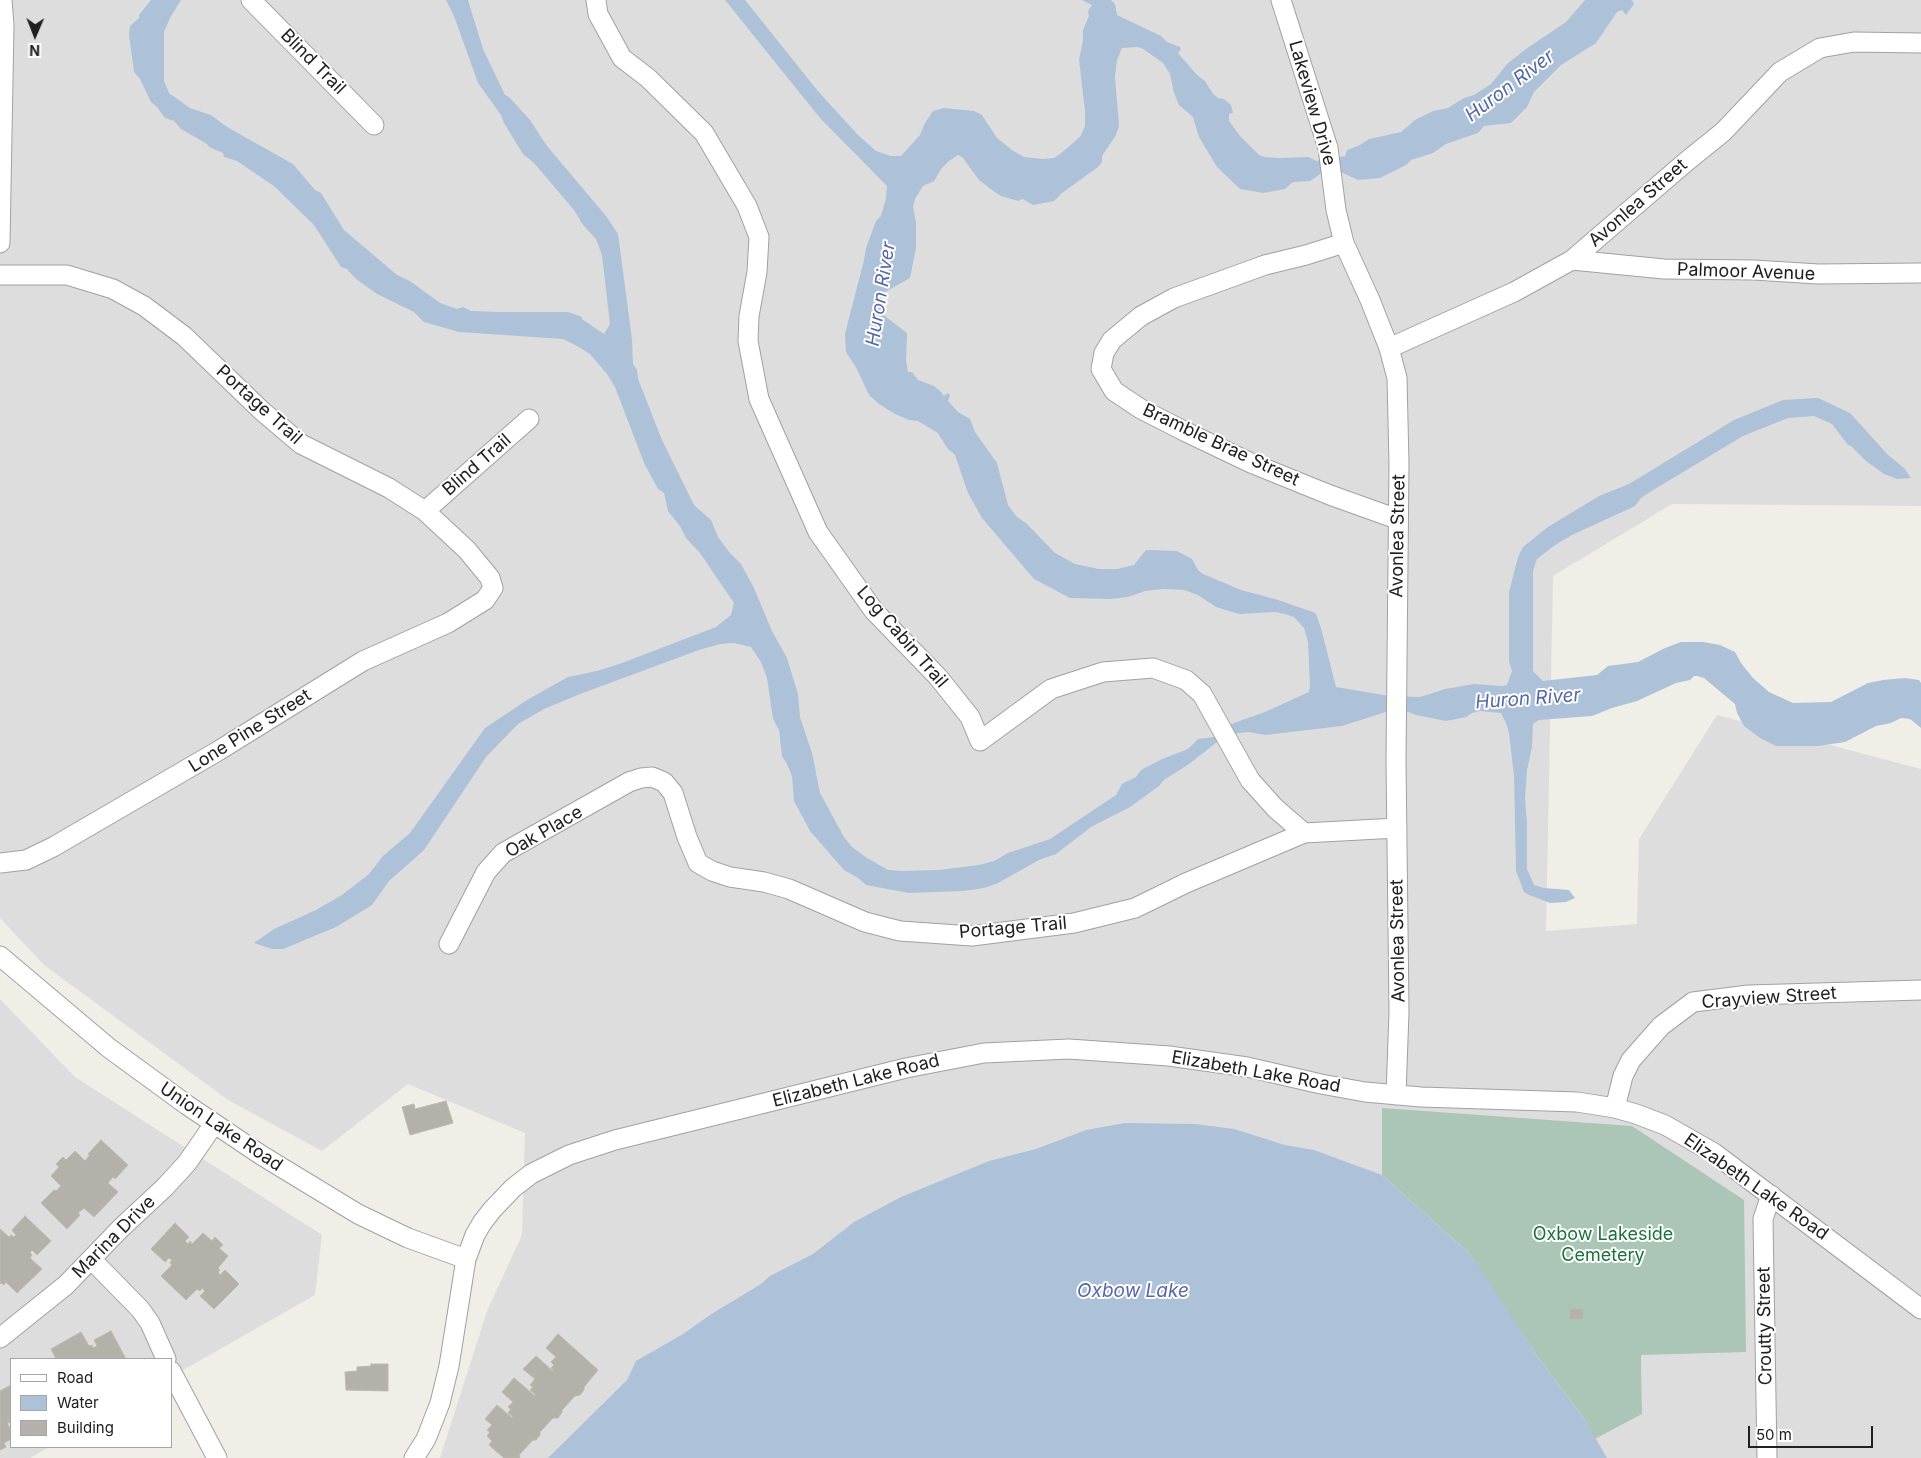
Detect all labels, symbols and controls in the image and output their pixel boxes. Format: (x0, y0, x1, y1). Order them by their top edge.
north arrow (10, 10, 60, 60)
street label: Blind Trail (276, 25, 350, 99)
street label: Lakeview Drive (1284, 38, 1340, 168)
text: N (29, 42, 40, 59)
water label: Huron River (1461, 45, 1559, 127)
street label: Avonlea Street (1584, 154, 1692, 252)
water label: Huron River (861, 240, 901, 348)
street label: Palmoor Avenue (1676, 259, 1816, 285)
street label: Portage Trail (212, 361, 306, 449)
street label: Bramble Brae Street (1139, 399, 1303, 491)
street label: Blind Trail (438, 429, 516, 501)
street label: Avonlea Street (1386, 474, 1410, 598)
street label: Log Cabin Trail (852, 582, 952, 692)
water label: Huron River (1475, 684, 1581, 714)
street label: Lone Pine Street (185, 685, 315, 777)
street label: Oak Place (502, 801, 586, 863)
street label: Avonlea Street (1386, 879, 1410, 1003)
street label: Portage Trail (958, 913, 1068, 943)
street label: Crayview Street (1701, 983, 1837, 1013)
street label: Elizabeth Lake Road (1170, 1046, 1342, 1098)
street label: Elizabeth Lake Road (770, 1050, 942, 1112)
street label: Union Lake Road (155, 1078, 287, 1176)
street label: Elizabeth Lake Road (1680, 1129, 1832, 1245)
street label: Marina Drive (68, 1191, 160, 1283)
park label: Oxbow Lakeside Cemetery (1533, 1224, 1673, 1266)
street label: Croutty Street (1753, 1266, 1777, 1386)
water label: Oxbow Lake (1077, 1280, 1189, 1302)
legend (10, 1358, 172, 1448)
text: Road (57, 1368, 93, 1387)
text: Water (57, 1393, 99, 1412)
scale bar (1751, 1416, 1876, 1448)
text: Building (57, 1418, 114, 1437)
text: 50 m (1756, 1425, 1792, 1444)

